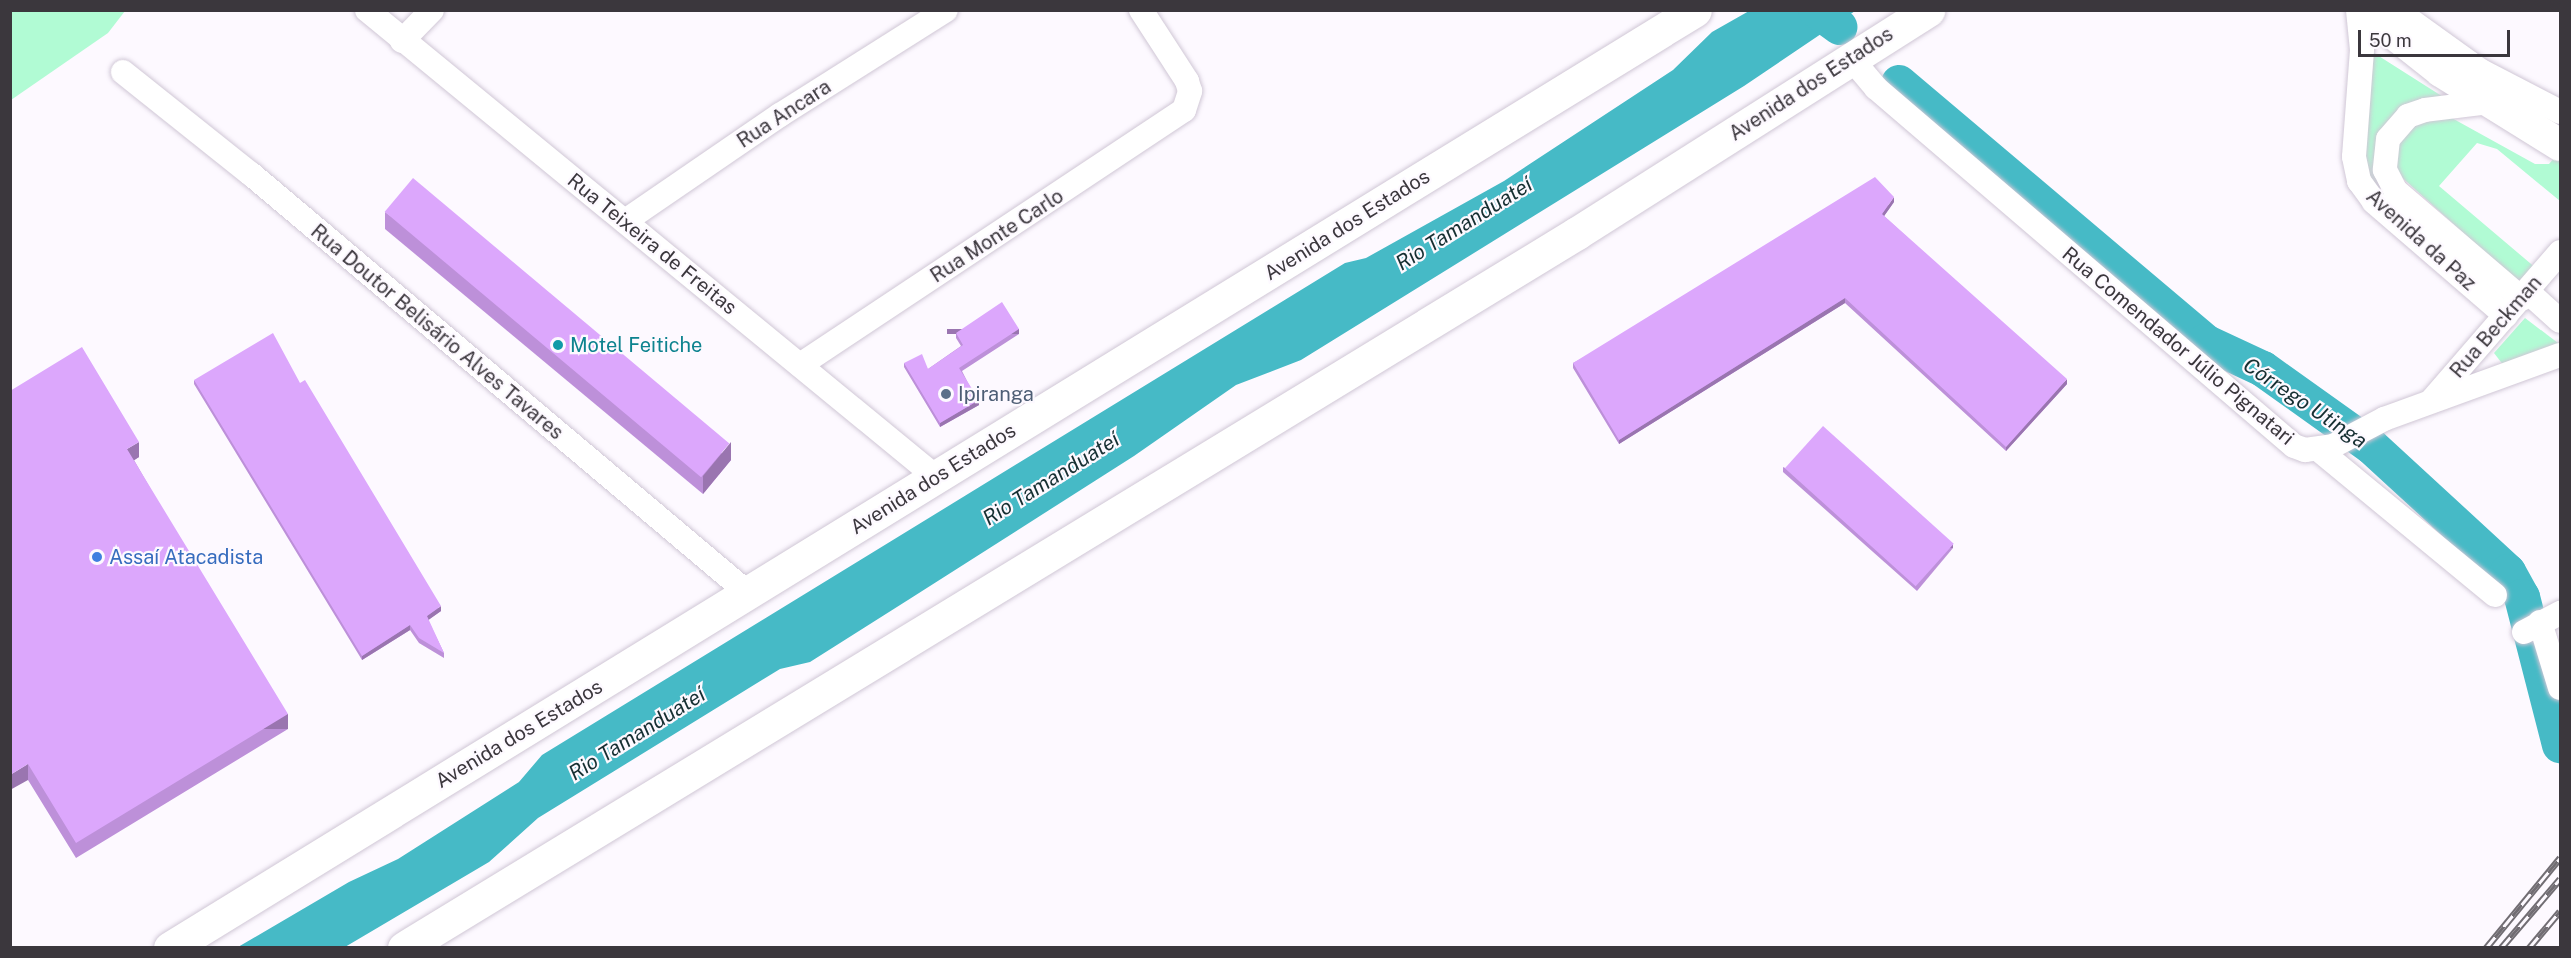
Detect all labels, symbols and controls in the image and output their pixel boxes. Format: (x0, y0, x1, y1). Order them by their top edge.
scale bar (2361, 18, 2512, 56)
street label: Avenida dos Estados (1724, 22, 1898, 146)
text: 50 m (2369, 30, 2412, 51)
street label: Rua Ancara (733, 75, 835, 153)
street label: Avenida dos Estados (1260, 164, 1434, 286)
street label: Rua Teixeira de Freitas (562, 168, 742, 320)
water label: Rio Tamanduateí (1391, 172, 1537, 276)
street label: Rua Monte Carlo (926, 184, 1068, 288)
street label: Avenida da Paz (2361, 184, 2481, 296)
street label: Rua Doutor Belisário Alves Tavares (306, 219, 568, 445)
street label: Rua Comendador Júlio Pignatari (2057, 242, 2299, 450)
street label: Rua Beckman (2445, 271, 2547, 383)
place label: Motel Feitiche (570, 333, 702, 357)
marker: Motel Feitiche (551, 338, 565, 352)
water label: Córrego Utinga (2238, 352, 2372, 454)
place label: Ipiranga (958, 382, 1034, 406)
marker: Ipiranga (939, 387, 953, 401)
street label: Avenida dos Estados (846, 418, 1020, 540)
water label: Rio Tamanduateí (978, 427, 1124, 531)
place label: Assaí Atacadista (109, 545, 263, 569)
marker: Assaí Atacadista (90, 550, 104, 564)
street label: Avenida dos Estados (431, 675, 607, 793)
water label: Rio Tamanduateí (564, 682, 710, 786)

